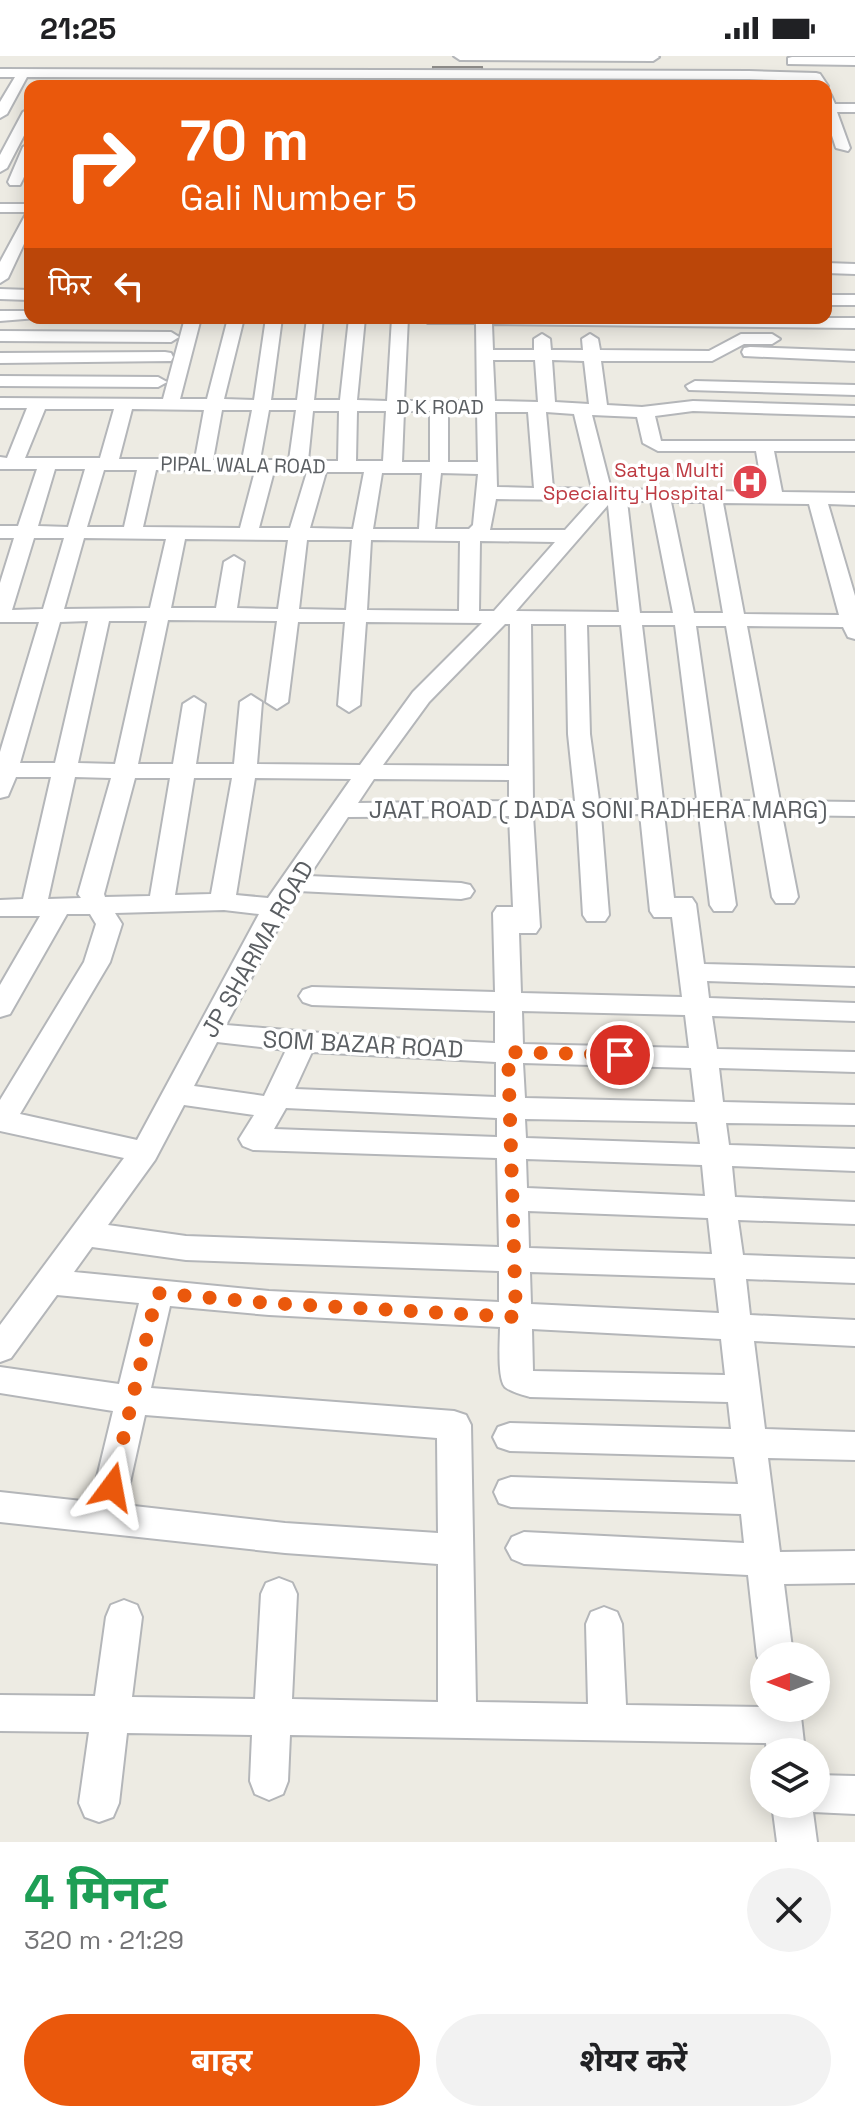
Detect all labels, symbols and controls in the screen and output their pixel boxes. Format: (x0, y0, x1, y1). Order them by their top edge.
text: 21:25 (40, 9, 116, 48)
text: 70 m (180, 105, 309, 176)
icon: right (48, 112, 152, 216)
text: Gali Number 5 (180, 175, 417, 221)
icon: left (107, 264, 151, 308)
text: फिर (48, 265, 91, 304)
street label: D K ROAD (396, 394, 484, 420)
street label: PIPAL WALA ROAD (160, 451, 326, 479)
place label: Satya Multi Speciality Hospital (543, 457, 724, 506)
hospital icon: Satya Multi Speciality Hospital (731, 463, 769, 501)
street label: JAAT ROAD ( DADA SONI RADHERA MARG) (369, 794, 827, 825)
street label: JP SHARMA ROAD (194, 855, 320, 1043)
pin (586, 1021, 654, 1089)
street label: SOM BAZAR ROAD (262, 1023, 464, 1065)
icon: arrive (598, 1033, 642, 1077)
position arrow (70, 1445, 154, 1529)
north arrow (750, 1642, 830, 1722)
map controls (750, 1642, 830, 1818)
button: layers (750, 1738, 830, 1818)
text: 4 मिनट (24, 1862, 167, 1923)
button: close (747, 1868, 831, 1952)
text: 320 m · 21:29 (24, 1923, 184, 1957)
button: बाहर (24, 2014, 420, 2106)
button: शेयर करें (436, 2014, 831, 2106)

